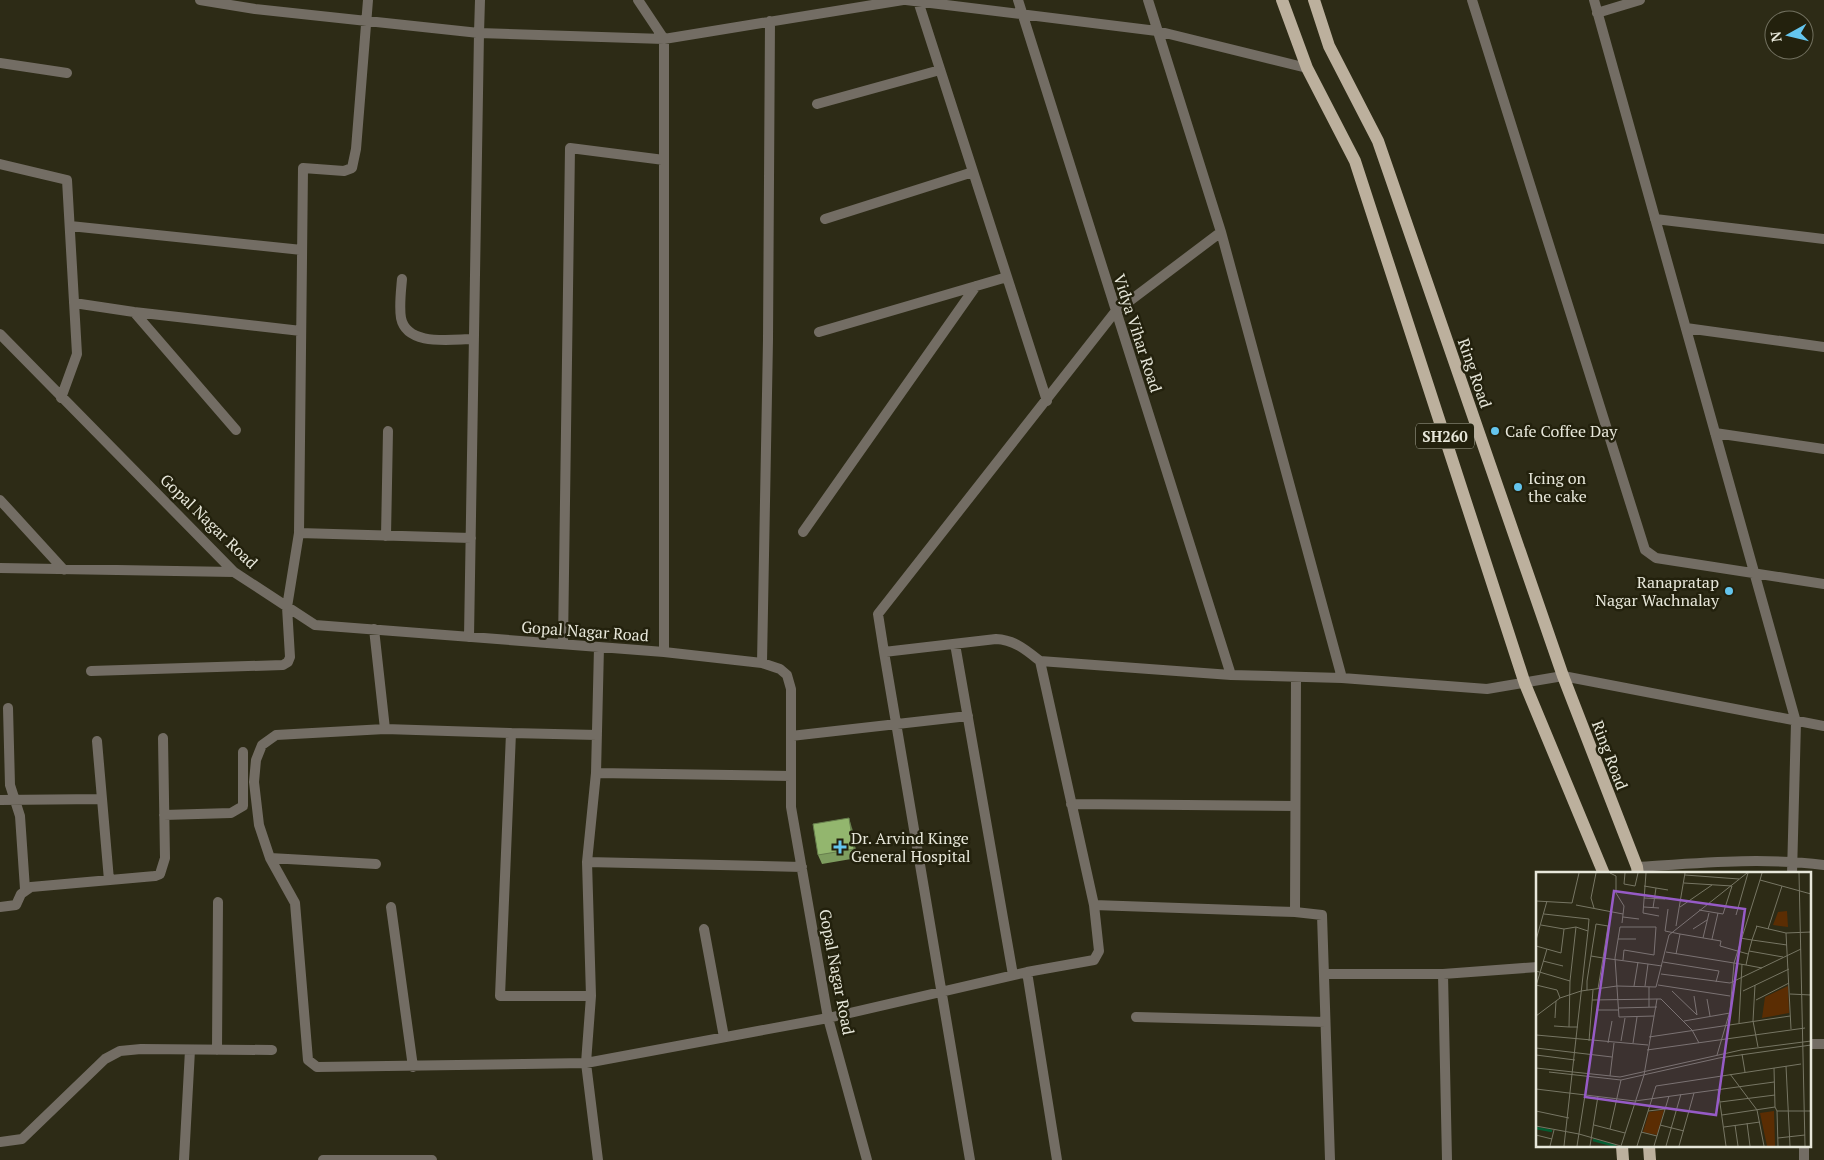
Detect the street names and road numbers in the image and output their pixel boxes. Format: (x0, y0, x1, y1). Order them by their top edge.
street label: Vidya Vihar Road (1109, 271, 1168, 395)
street label: Ring Road (1453, 335, 1497, 411)
road number: SH260 (1416, 424, 1474, 448)
street label: Gopal Nagar Road (155, 469, 263, 573)
street label: Gopal Nagar Road (521, 616, 650, 646)
street label: Ring Road (1587, 717, 1633, 793)
street label: Gopal Nagar Road (814, 907, 860, 1037)

